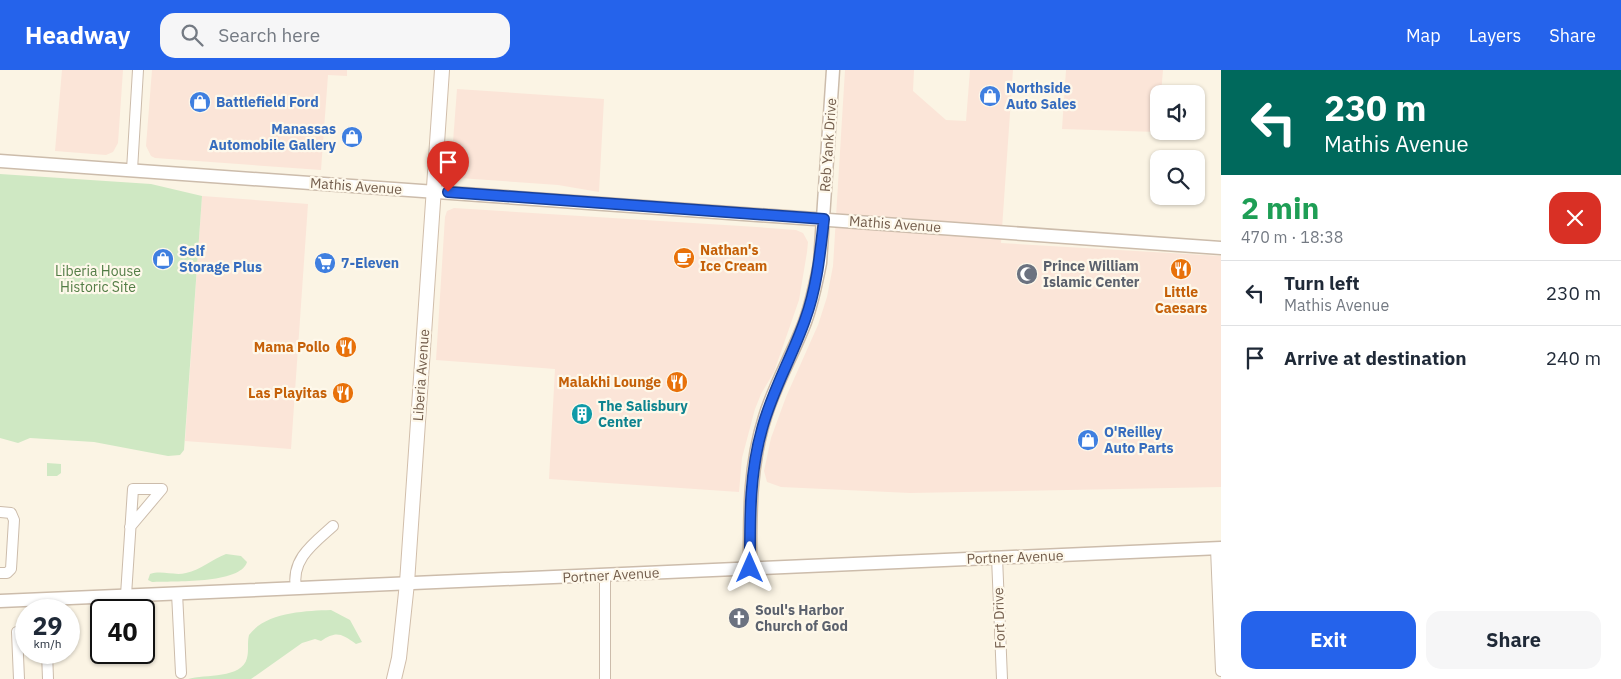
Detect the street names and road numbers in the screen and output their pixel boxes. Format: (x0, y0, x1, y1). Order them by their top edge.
street label: Reb Yank Drive (816, 97, 840, 193)
street label: Mathis Avenue (309, 174, 403, 198)
street label: Mathis Avenue (848, 212, 942, 236)
street label: Liberia Avenue (409, 328, 433, 422)
street label: Portner Avenue (966, 546, 1064, 568)
street label: Portner Avenue (562, 563, 660, 587)
street label: Fort Drive (989, 587, 1009, 649)

